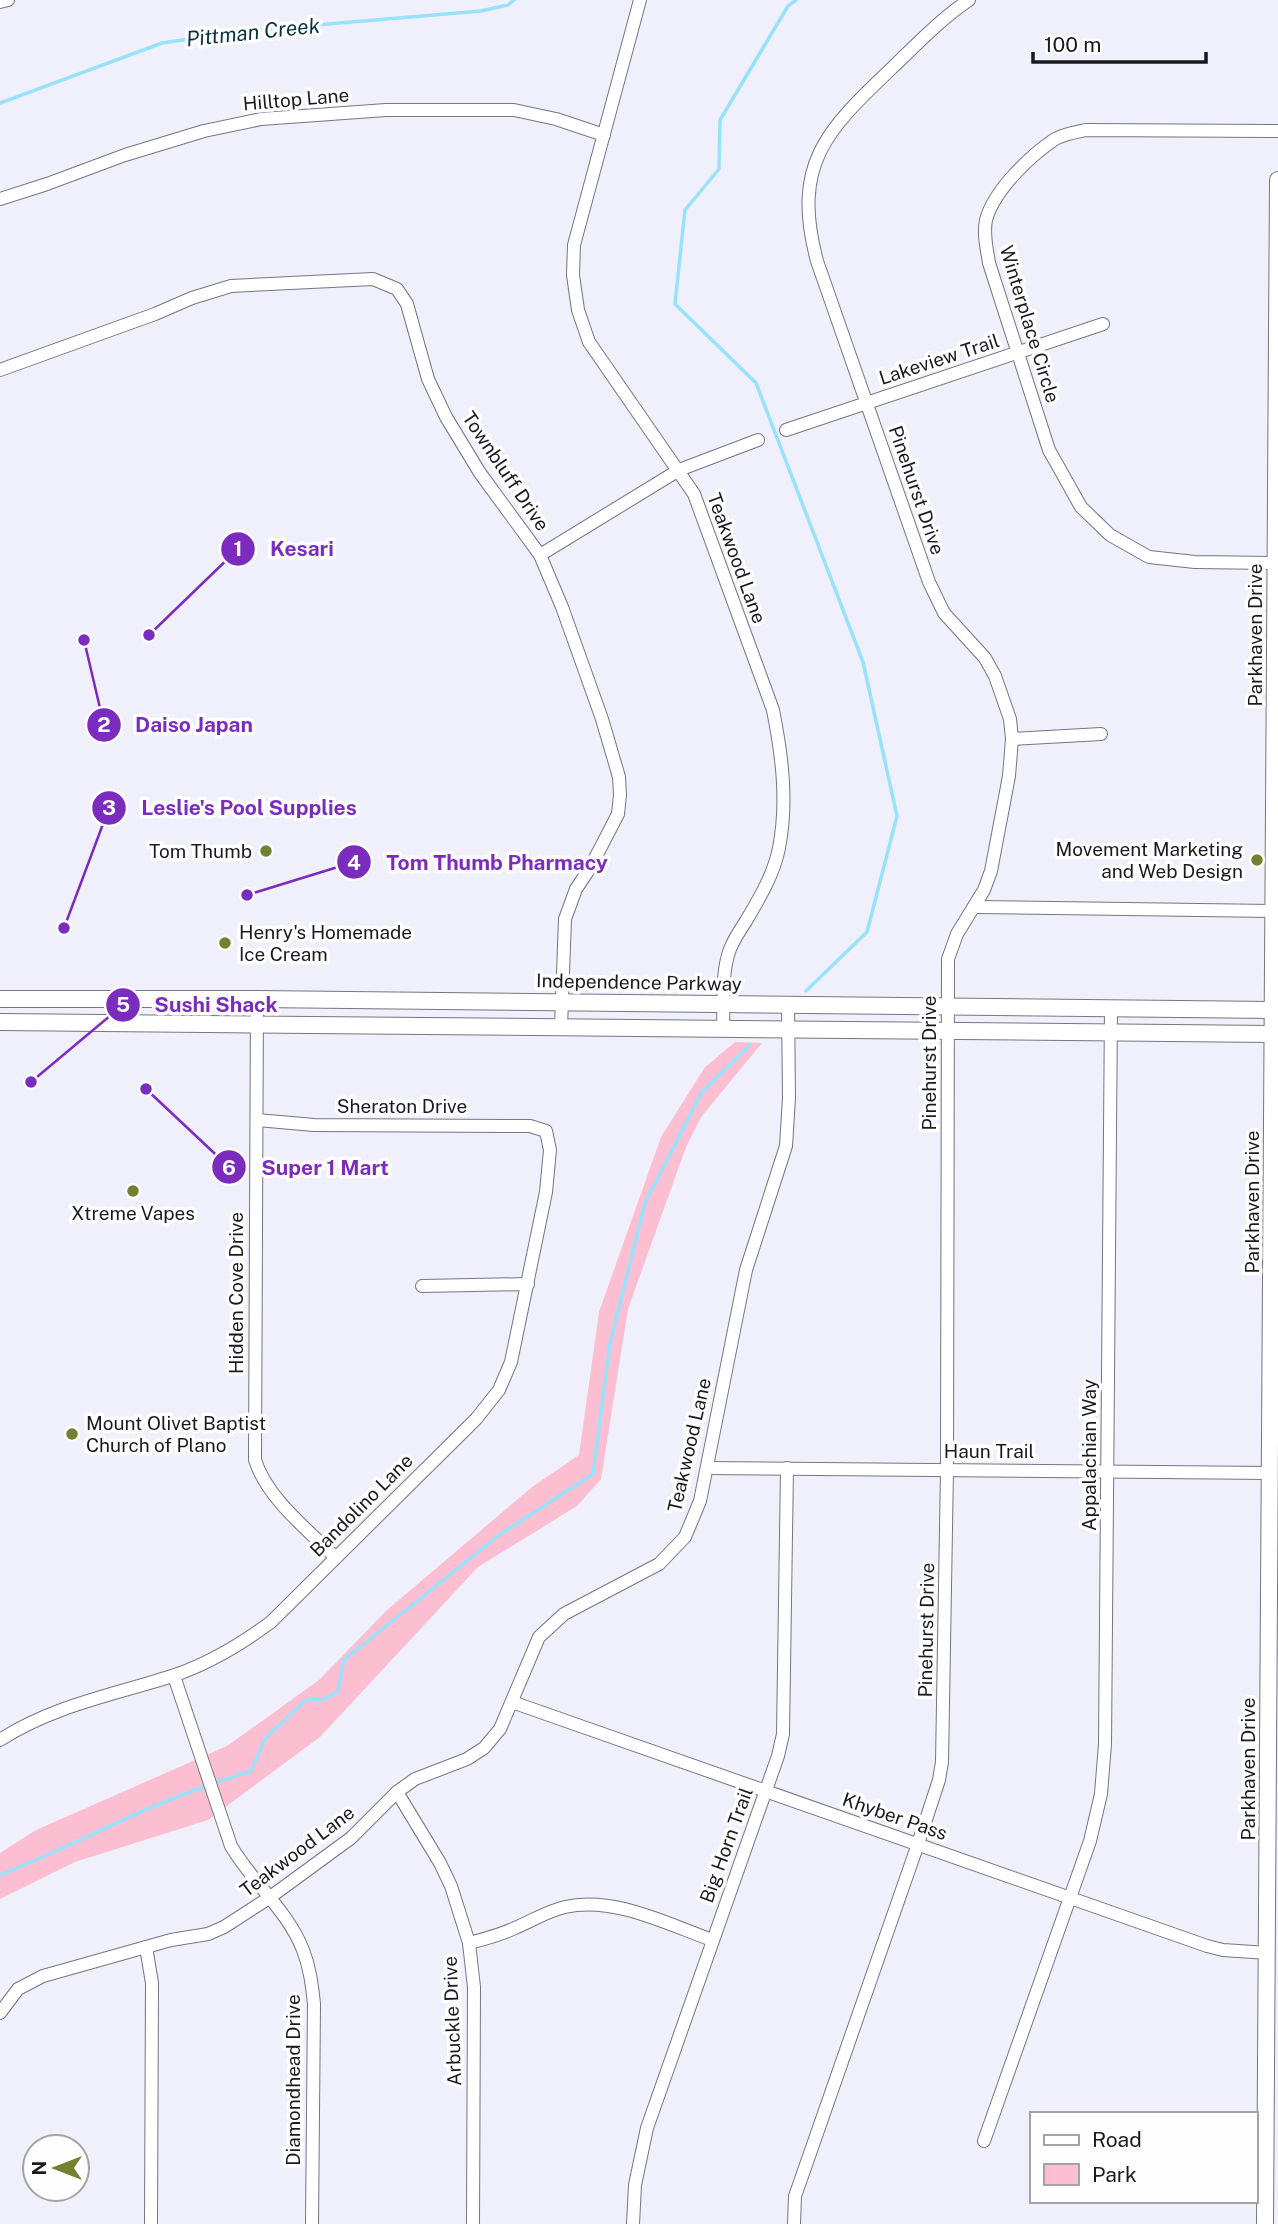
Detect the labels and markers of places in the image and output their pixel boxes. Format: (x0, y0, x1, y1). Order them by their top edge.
callout: Kesari (221, 528, 348, 570)
callout: Daiso Japan (87, 704, 267, 746)
callout: Leslie's Pool Supplies (92, 787, 371, 829)
place label: Movement Marketing and Web Design (1056, 838, 1243, 882)
place label: Tom Thumb (149, 840, 252, 862)
callout: Tom Thumb Pharmacy (337, 841, 621, 883)
marker: Tom Thumb (258, 843, 274, 859)
marker: Movement Marketing and Web Design (1249, 852, 1265, 868)
place label: Henry's Homemade Ice Cream (239, 921, 412, 965)
marker: Henry's Homemade Ice Cream (217, 935, 233, 951)
callout: Sushi Shack (105, 984, 292, 1026)
callout: Super 1 Mart (212, 1146, 402, 1188)
marker: Xtreme Vapes (125, 1183, 141, 1199)
place label: Xtreme Vapes (71, 1202, 195, 1224)
place label: Mount Olivet Baptist Church of Plano (86, 1412, 266, 1456)
marker: Mount Olivet Baptist Church of Plano (64, 1426, 80, 1442)

